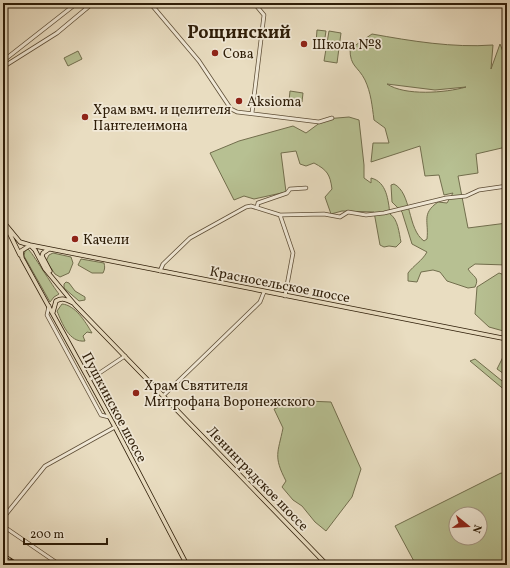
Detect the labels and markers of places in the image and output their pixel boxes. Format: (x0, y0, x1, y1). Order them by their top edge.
place label: Школа №8 (312, 36, 382, 55)
marker: Школа №8 (299, 39, 309, 49)
place label: Сова (223, 45, 254, 64)
marker: Сова (210, 48, 220, 58)
place label: Aksioma (247, 93, 302, 112)
marker: Aksioma (234, 96, 244, 106)
place label: Храм вмч. и целителя Пантелеимона (93, 101, 231, 136)
marker: Храм вмч. и целителя Пантелеимона (80, 112, 90, 122)
place label: Качели (83, 231, 130, 250)
marker: Качели (70, 234, 80, 244)
place label: Храм Святителя Митрофана Воронежского (144, 377, 315, 412)
marker: Храм Святителя Митрофана Воронежского (131, 388, 141, 398)

